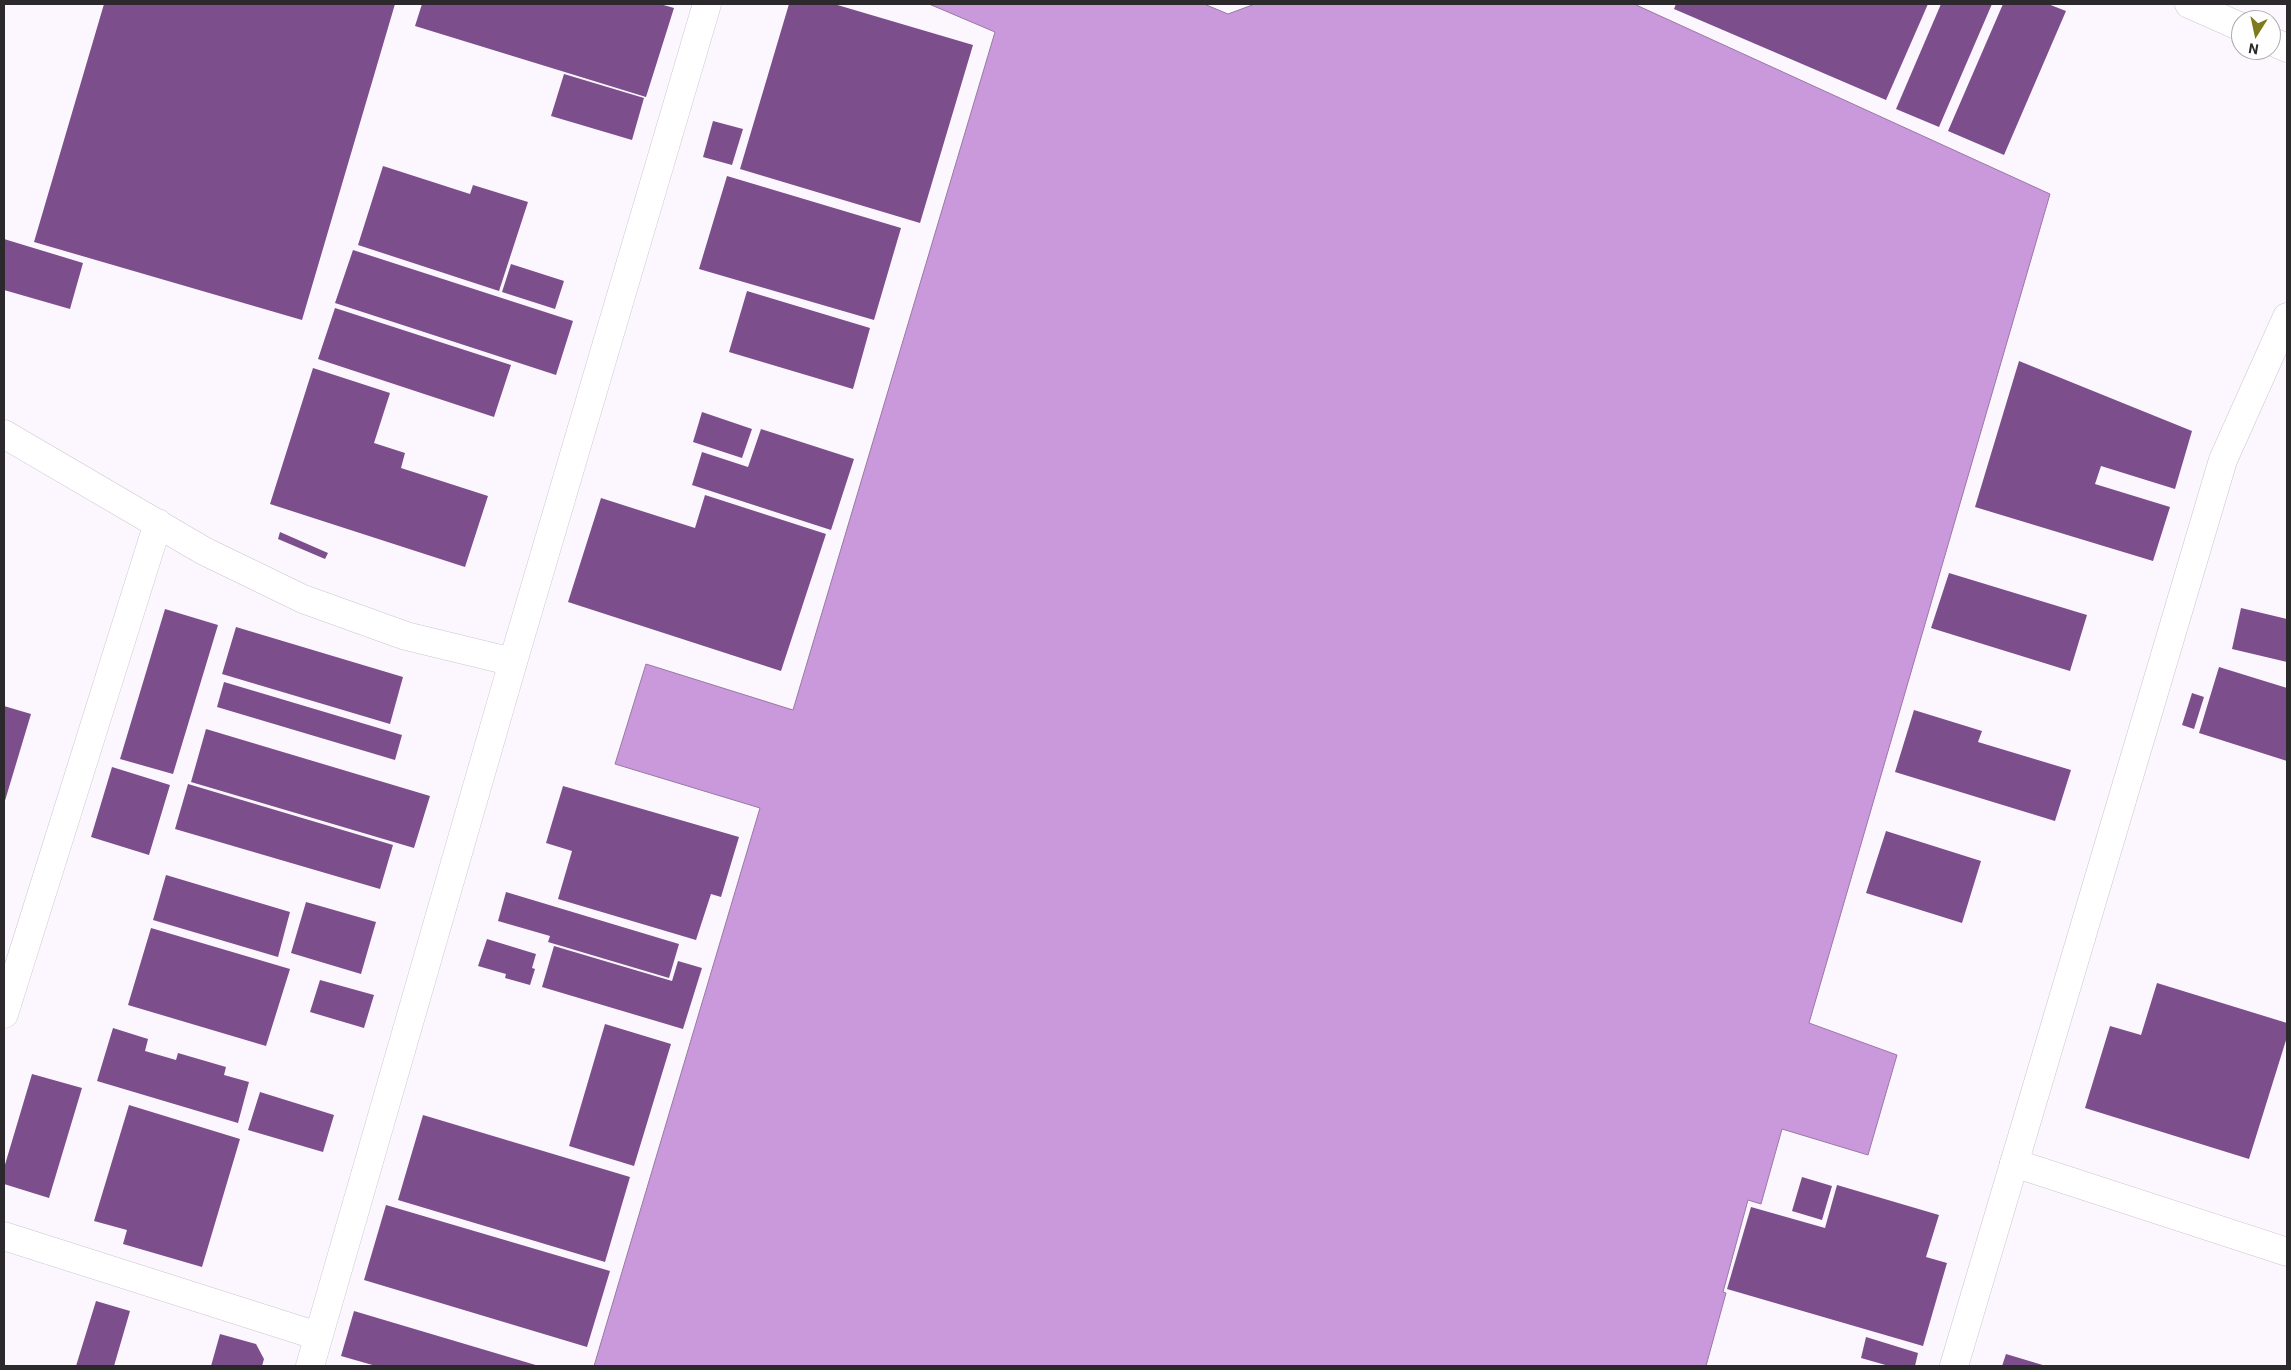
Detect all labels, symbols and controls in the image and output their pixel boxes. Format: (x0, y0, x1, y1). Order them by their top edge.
north arrow (2231, 10, 2281, 60)
text: N (2247, 40, 2260, 58)

